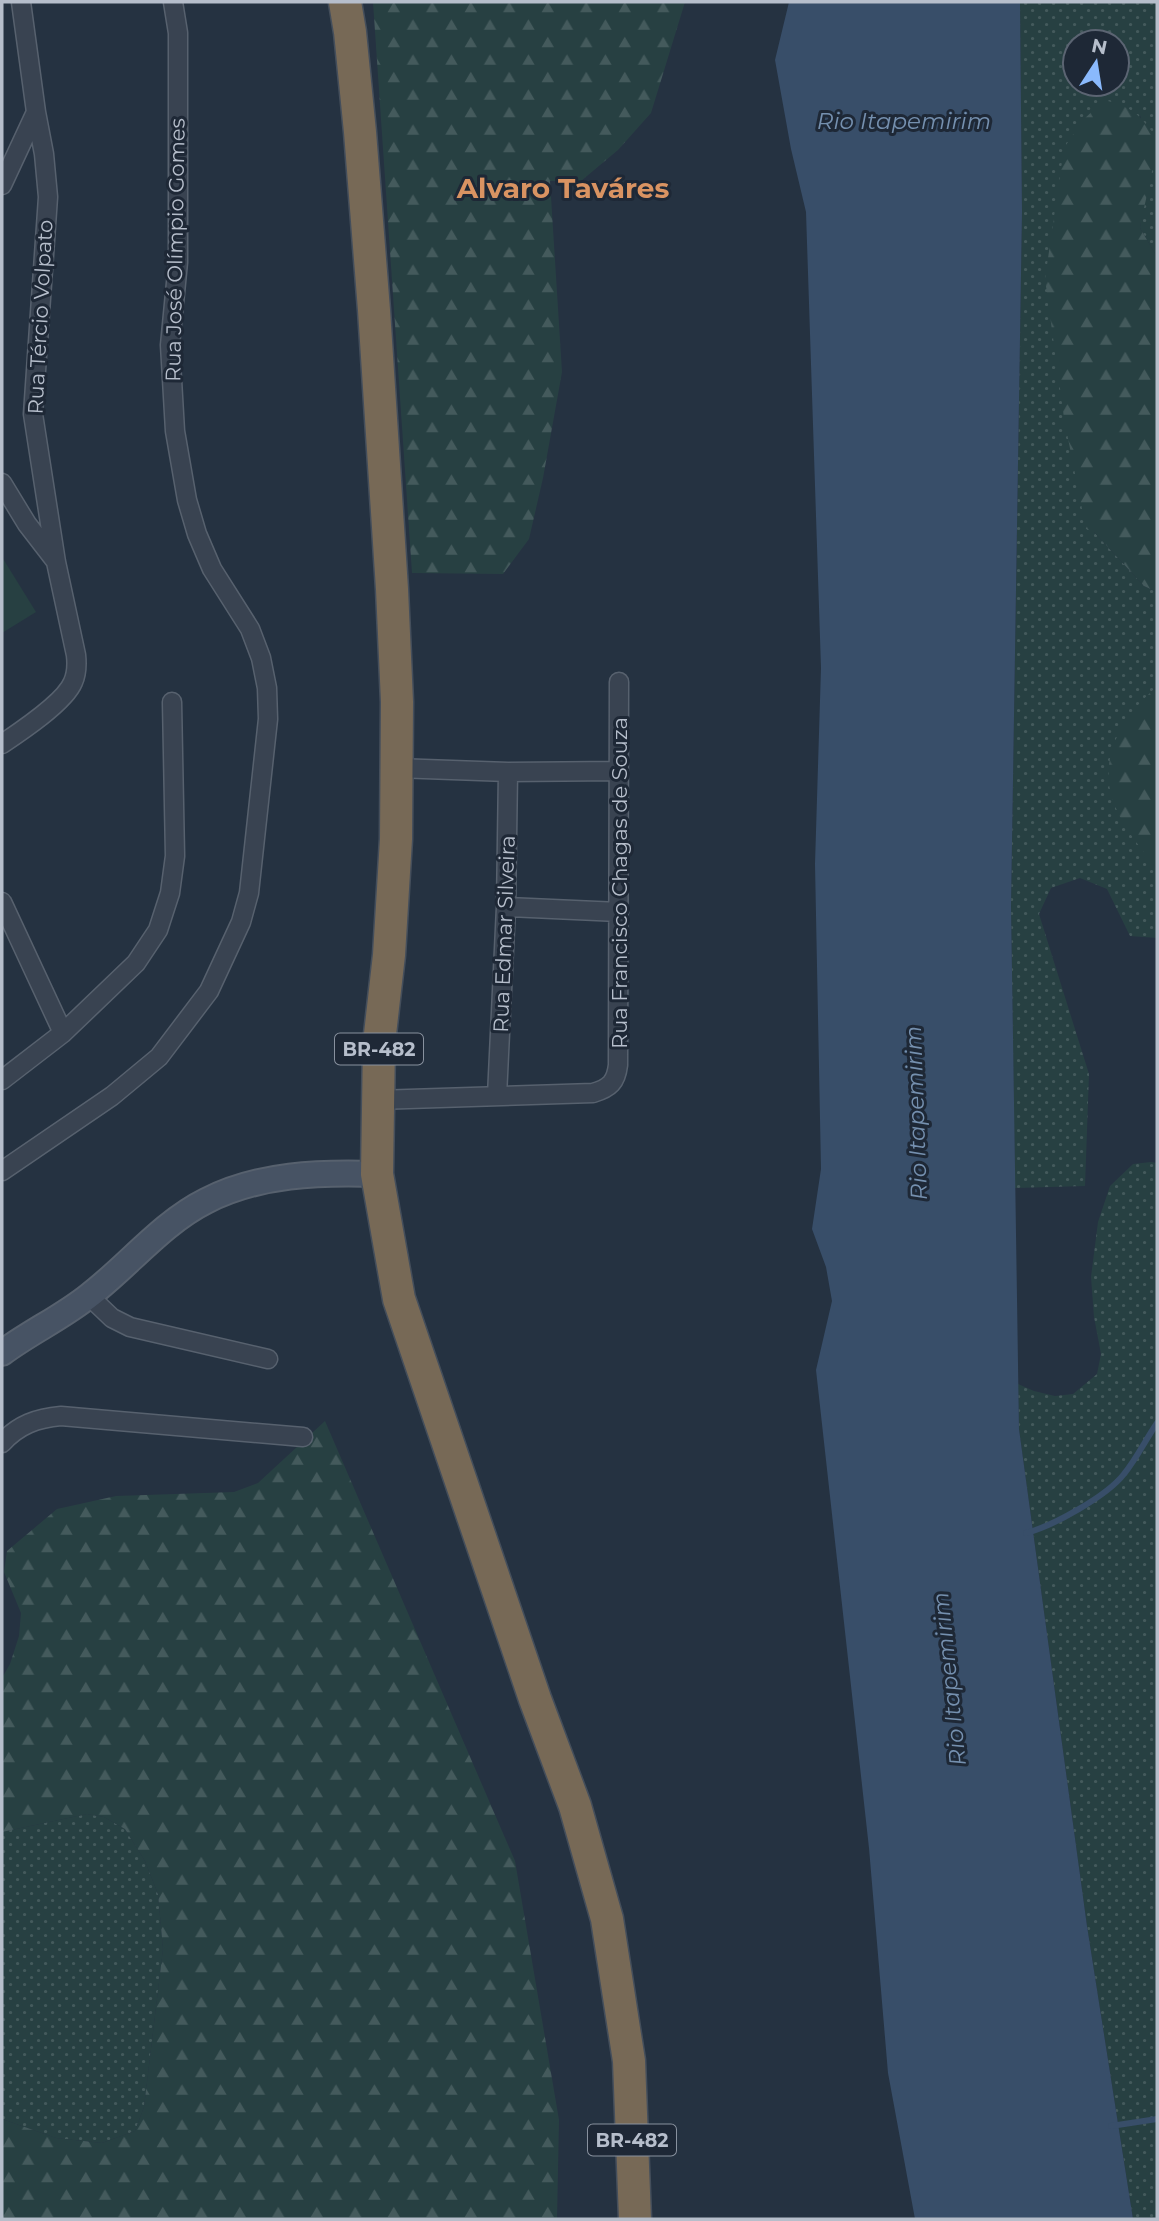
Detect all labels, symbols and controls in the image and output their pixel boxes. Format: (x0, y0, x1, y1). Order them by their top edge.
north arrow (1061, 28, 1131, 98)
text: N (1090, 34, 1109, 60)
water label: Rio Itapemirim (817, 107, 991, 135)
street label: Rua José Olímpio Gomes (160, 118, 190, 382)
district label: Alvaro Taváres (456, 171, 669, 205)
street label: Rua Tércio Volpato (22, 219, 58, 415)
street label: Rua Francisco Chagas de Souza (607, 717, 632, 1049)
street label: Rua Edmar Silveira (488, 835, 520, 1033)
water label: Rio Itapemirim (899, 1025, 933, 1201)
road number: BR-482 (335, 1034, 423, 1064)
water label: Rio Itapemirim (926, 1591, 972, 1767)
road number: BR-482 (588, 2124, 676, 2156)

